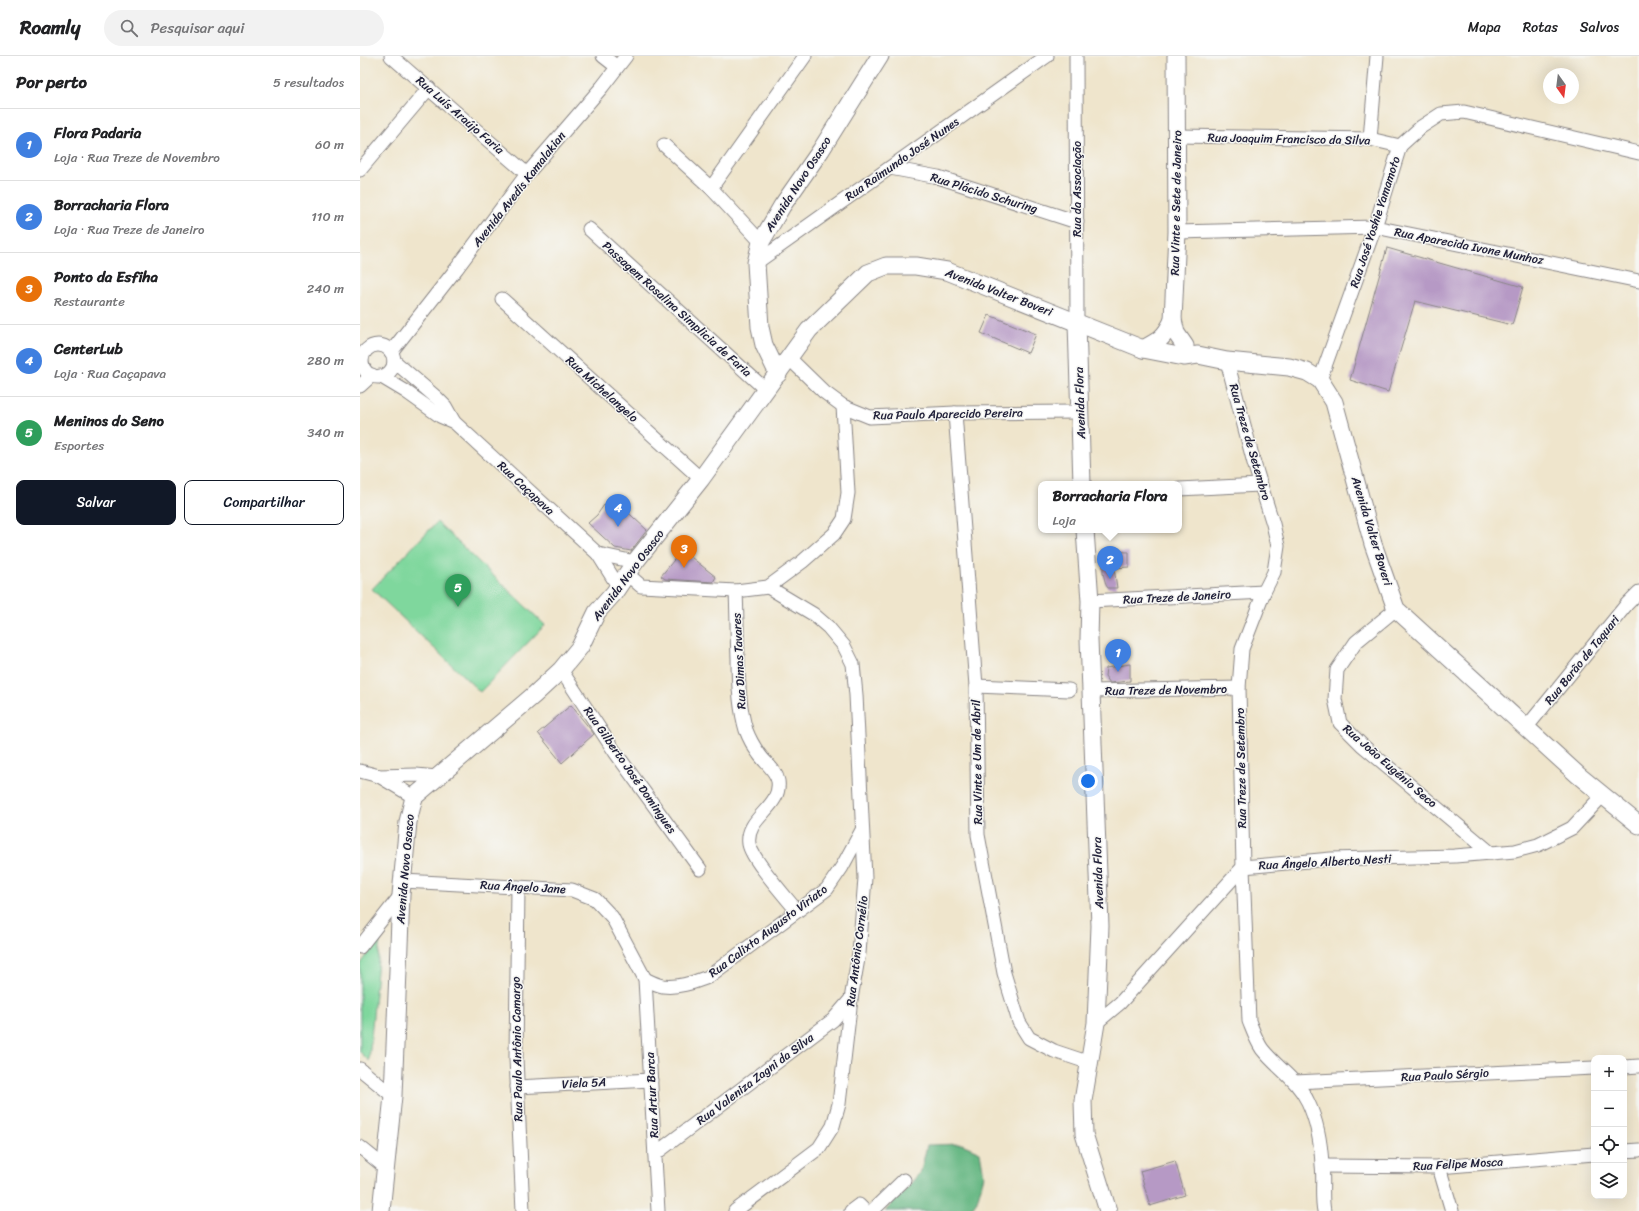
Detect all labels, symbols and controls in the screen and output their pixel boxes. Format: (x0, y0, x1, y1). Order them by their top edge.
search box (104, 10, 384, 46)
text: Roamly (20, 11, 80, 44)
text: Pesquisar aqui (150, 15, 244, 41)
text: Mapa (1468, 15, 1501, 40)
text: Rotas (1523, 15, 1558, 40)
text: Salvos (1580, 15, 1619, 40)
icon: search (118, 17, 140, 39)
text: Por perto (16, 67, 87, 97)
north arrow (1543, 68, 1579, 104)
street label: Rua Luís Araújo Faria (411, 70, 510, 161)
text: 5 resultados (273, 71, 344, 94)
street label: Rua Raimundo José Nunes (840, 111, 964, 207)
text: Flora Padaria (54, 120, 141, 146)
street label: Avenida Avedis Kamalakian (466, 126, 572, 253)
street label: Rua Joaquim Francisco da Silva (1207, 127, 1371, 151)
street label: Rua Vinte e Sete de Janeiro (1164, 130, 1188, 276)
street label: Avenida Novo Osasco (758, 132, 837, 237)
text: 1 (26, 133, 32, 156)
text: 60 m (315, 133, 344, 156)
street label: Rua da Associação (1066, 141, 1088, 237)
text: Loja · Rua Treze de Novembro (54, 146, 220, 169)
street label: Rua José Yoshie Yamamoto (1343, 153, 1407, 291)
street label: Rua Plácido Schuring (928, 166, 1040, 220)
text: Borracharia Flora (54, 192, 169, 218)
text: 2 (25, 205, 33, 228)
text: 110 m (311, 205, 344, 228)
text: Loja · Rua Treze de Janeiro (54, 218, 205, 241)
street label: Rua Aparecida Ivone Munhoz (1392, 221, 1546, 271)
street label: Passagem Rosalina Simplicia de Faria (597, 235, 757, 383)
street label: Avenida Valter Boveri (941, 261, 1057, 323)
text: Ponto da Esfiha (54, 264, 158, 290)
text: 3 (25, 277, 33, 300)
text: 240 m (307, 277, 344, 300)
text: Restaurante (54, 290, 125, 313)
text: CenterLub (54, 336, 123, 362)
text: 4 (25, 349, 33, 372)
text: 280 m (307, 349, 344, 372)
street label: Rua Michelangelo (560, 350, 644, 428)
text: Loja · Rua Caçapava (54, 362, 166, 385)
street label: Avenida Flora (1068, 366, 1092, 440)
street label: Rua Treze de Setembro (1223, 381, 1277, 503)
street label: Rua Paulo Aparecido Pereira (873, 402, 1023, 426)
text: Meninos do Seno (54, 408, 164, 434)
text: 5 (25, 421, 33, 444)
text: 340 m (307, 421, 344, 444)
text: Esportes (54, 434, 104, 457)
street label: Rua Caçapava (492, 455, 560, 521)
street label: Avenida Valter Boveri (1345, 473, 1399, 589)
button: Salvar (16, 480, 176, 525)
button: Compartilhar (184, 480, 344, 525)
popup (1038, 481, 1182, 533)
text: Borracharia Flora (1052, 483, 1168, 509)
pin: 4 (605, 494, 631, 527)
text: Loja (1052, 509, 1076, 532)
street label: Avenida Novo Osasco (585, 524, 670, 627)
pin: 3 (671, 535, 697, 568)
pin: 2 (1097, 546, 1123, 579)
pin: 5 (445, 574, 471, 607)
street label: Rua Treze de Janeiro (1123, 583, 1232, 611)
street label: Rua Barão de Taquari (1539, 610, 1626, 710)
street label: Rua Dimas Tavares (725, 612, 753, 710)
pin: 1 (1105, 639, 1131, 672)
street label: Rua Treze de Novembro (1105, 678, 1227, 702)
street label: Rua Vinte e Um de Abril (965, 699, 989, 825)
street label: Rua Gilberto José Domingues (578, 702, 682, 838)
street label: Rua Treze de Setembro (1229, 707, 1253, 829)
street label: Rua João Eugênio Seco (1338, 718, 1442, 814)
your location (1078, 771, 1098, 791)
street label: Avenida Novo Osasco (389, 813, 421, 926)
street label: Avenida Flora (1086, 836, 1110, 910)
street label: Rua Ângelo Alberto Nesti (1258, 848, 1393, 876)
street label: Rua Ângelo Jane (480, 874, 567, 900)
street label: Rua Calixto Augusto Viriato (704, 879, 832, 983)
street label: Rua Antônio Cornélio (839, 894, 875, 1008)
street label: Rua Paulo Antônio Camargo (505, 976, 529, 1122)
street label: Rua Valeniza Zagni da Silva (691, 1027, 820, 1131)
street label: Rua Artur Barca (639, 1051, 665, 1138)
map controls (1591, 1055, 1627, 1199)
button: + (1591, 1055, 1627, 1091)
street label: Rua Paulo Sérgio (1401, 1062, 1489, 1088)
street label: Viela 5A (561, 1071, 607, 1095)
button: − (1591, 1091, 1627, 1127)
button: locate (1591, 1127, 1627, 1163)
street label: Rua Felipe Mosca (1412, 1151, 1504, 1177)
button: layers (1591, 1163, 1627, 1199)

